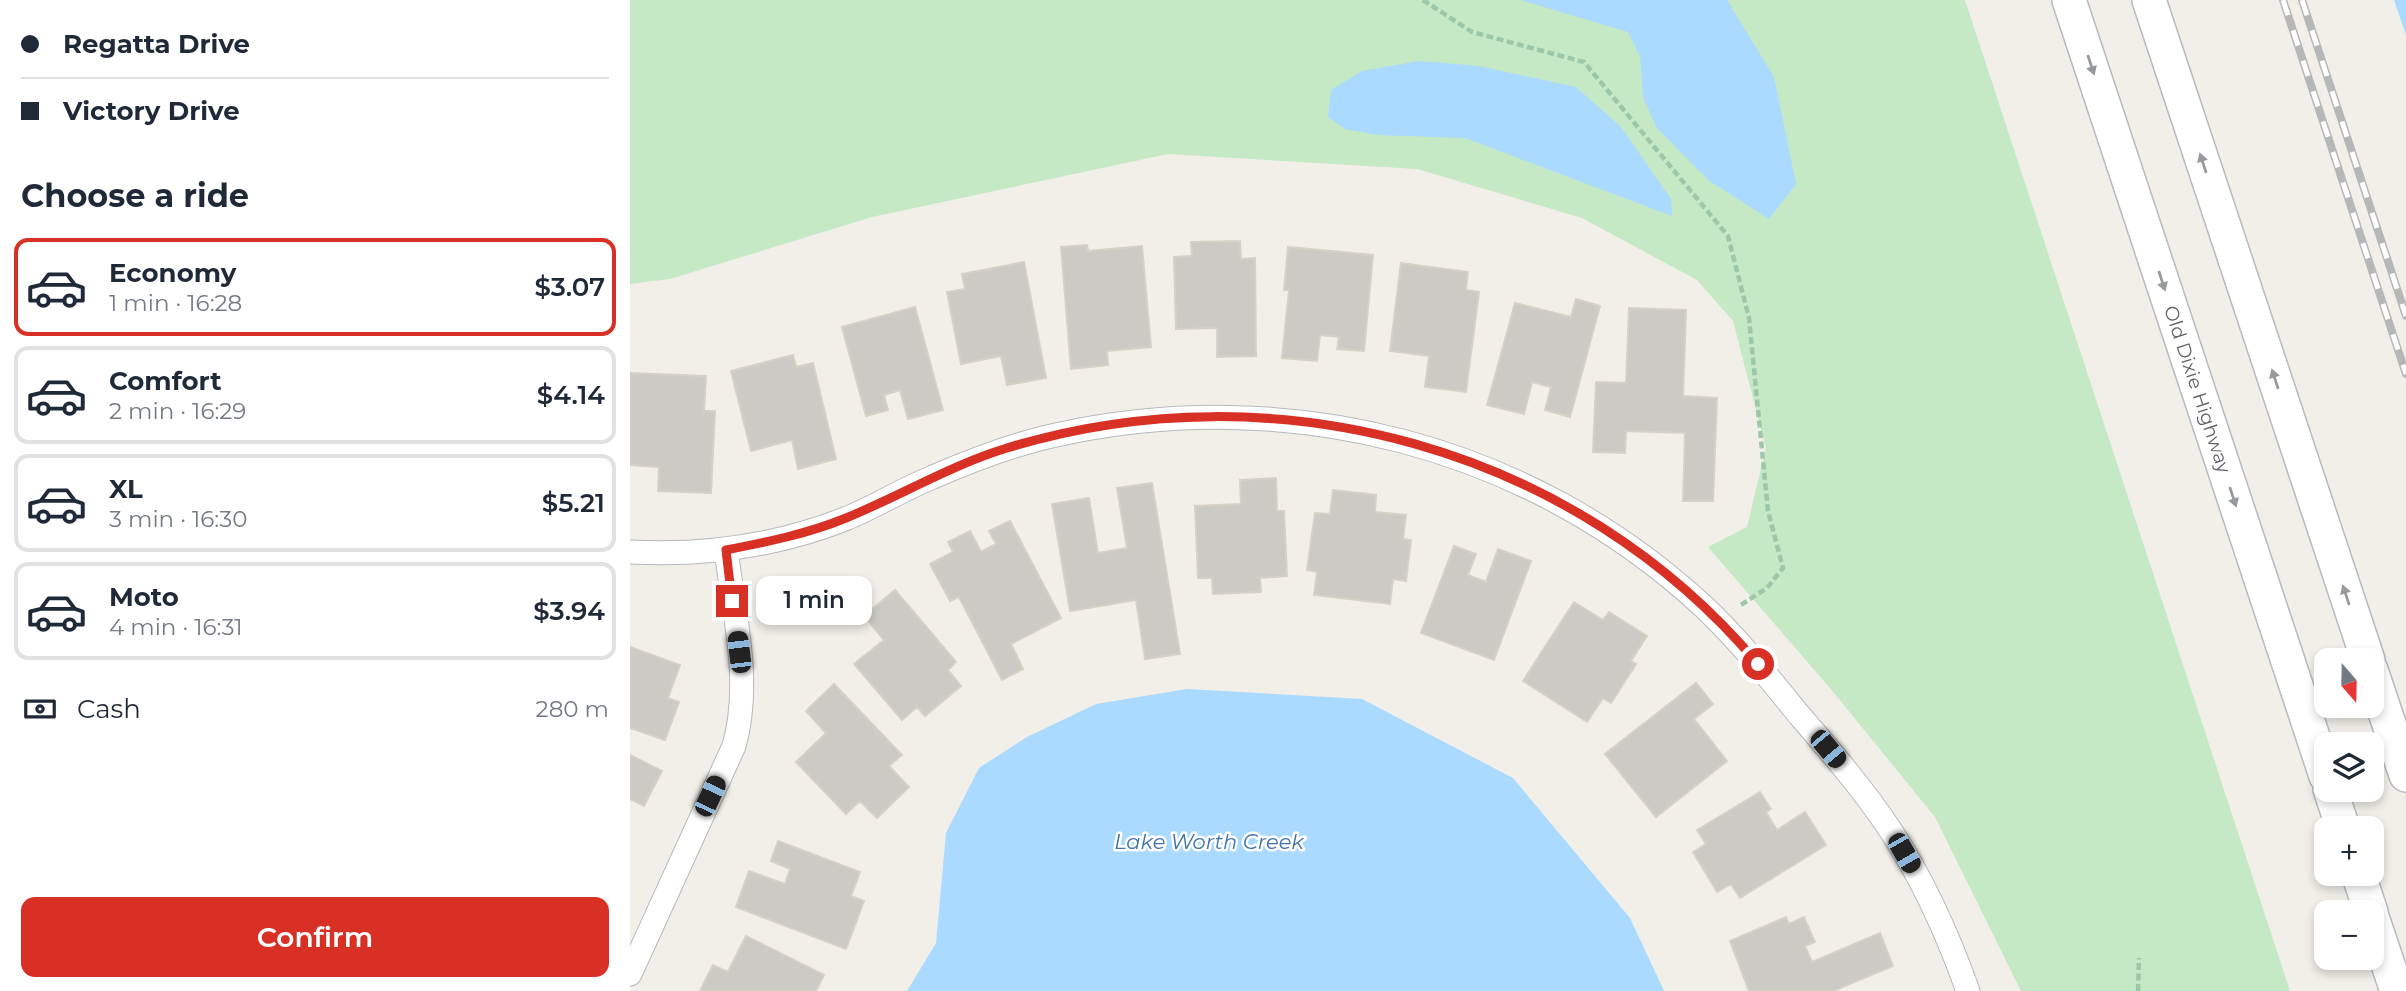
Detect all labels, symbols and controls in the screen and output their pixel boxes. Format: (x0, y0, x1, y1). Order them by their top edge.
text: Regatta Drive (63, 28, 250, 60)
one-way arrow (2086, 54, 2096, 75)
text: Victory Drive (63, 95, 240, 127)
one-way arrow (2197, 153, 2208, 174)
text: Choose a ride (21, 176, 249, 215)
icon: car (25, 256, 88, 319)
text: Economy (109, 257, 236, 289)
one-way arrow (2157, 270, 2168, 291)
text: $3.07 (534, 271, 605, 303)
text: 1 min · 16:28 (109, 289, 242, 317)
street label: Old Dixie Highway (2159, 302, 2237, 477)
icon: car (25, 364, 88, 427)
text: Comfort (109, 365, 221, 397)
one-way arrow (2269, 368, 2279, 389)
text: $4.14 (537, 379, 605, 411)
text: 2 min · 16:29 (109, 397, 246, 425)
icon: car (25, 472, 88, 535)
text: XL (109, 473, 143, 505)
one-way arrow (2229, 486, 2239, 507)
text: $5.21 (542, 487, 605, 519)
text: 3 min · 16:30 (109, 505, 247, 533)
callout: 1 min (756, 576, 872, 626)
icon: car (25, 580, 88, 643)
text: Moto (109, 581, 179, 613)
one-way arrow (2340, 584, 2351, 605)
route end (716, 585, 748, 617)
text: 1 min (783, 586, 845, 614)
text: $3.94 (533, 595, 605, 627)
text: 4 min · 16:31 (109, 613, 243, 641)
car (727, 630, 752, 674)
route start (1742, 648, 1774, 680)
north arrow (2314, 648, 2384, 718)
map controls (2314, 648, 2384, 970)
icon: cash (21, 690, 59, 728)
text: Cash (77, 693, 141, 725)
text: 280 m (536, 695, 609, 723)
car (1807, 726, 1850, 772)
button: layers (2314, 732, 2384, 802)
car (692, 773, 729, 819)
button: + (2314, 816, 2384, 886)
water label: Lake Worth Creek (1114, 829, 1305, 854)
car (1885, 830, 1924, 876)
button: Confirm (21, 897, 609, 977)
button: − (2314, 900, 2384, 970)

